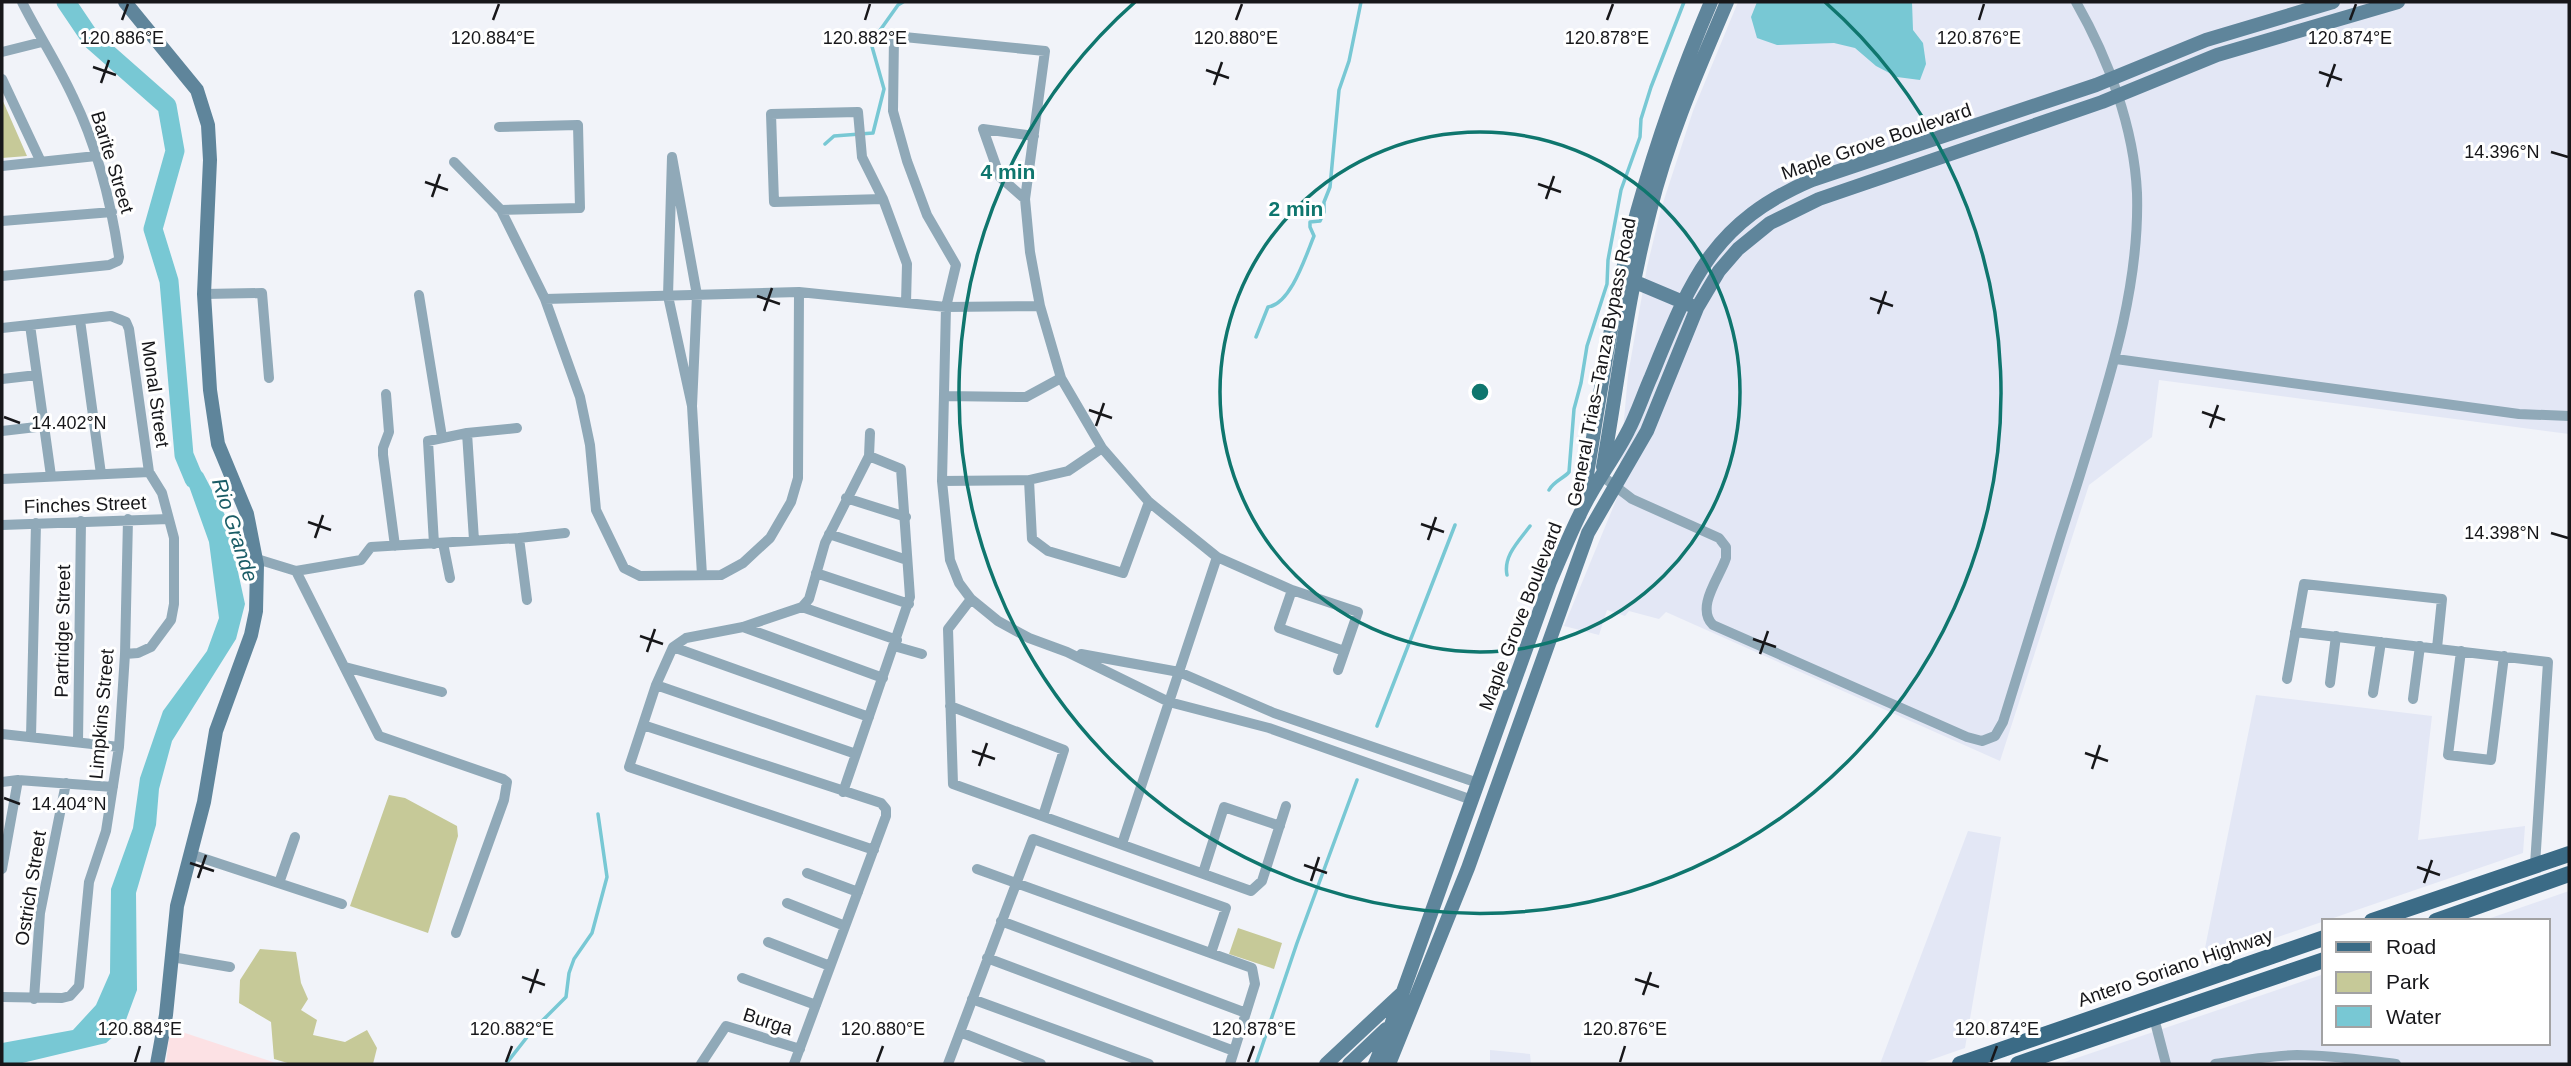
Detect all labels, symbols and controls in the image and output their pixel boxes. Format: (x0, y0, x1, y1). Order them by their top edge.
text: 120.886°E (80, 28, 164, 48)
text: 120.884°E (451, 28, 535, 48)
text: 120.882°E (823, 28, 907, 48)
text: 120.880°E (1194, 28, 1278, 48)
text: 120.878°E (1565, 28, 1649, 48)
text: 120.876°E (1937, 28, 2021, 48)
text: 120.874°E (2308, 28, 2392, 48)
street label: Maple Grove Boulevard (1778, 99, 1974, 184)
street label: Barite Street (87, 109, 138, 216)
text: 14.396°N (2464, 142, 2540, 162)
text: 4 min (981, 160, 1035, 183)
text: 2 min (1269, 197, 1323, 220)
street label: General Trias–Tanza Bypass Road (1563, 216, 1640, 508)
street label: Monal Street (138, 339, 173, 450)
centre of rings (1468, 380, 1492, 404)
text: 14.402°N (31, 413, 107, 433)
water label: Rio Grande (208, 475, 263, 584)
street label: Finches Street (23, 492, 147, 517)
street label: Maple Grove Boulevard (1475, 519, 1566, 713)
text: 14.398°N (2464, 523, 2540, 543)
street label: Partridge Street (51, 564, 74, 698)
street label: Limpkins Street (85, 647, 118, 780)
text: 14.404°N (31, 794, 107, 814)
street label: Ostrich Street (11, 828, 50, 947)
legend (2322, 919, 2550, 1045)
street label: Antero Soriano Highway (2075, 924, 2276, 1011)
text: Road (2386, 935, 2436, 958)
text: Park (2386, 970, 2430, 993)
street label: Burga (740, 1004, 796, 1039)
text: Water (2386, 1005, 2441, 1028)
text: 120.884°E (98, 1019, 182, 1039)
text: 120.882°E (470, 1019, 554, 1039)
text: 120.880°E (841, 1019, 925, 1039)
text: 120.878°E (1212, 1019, 1296, 1039)
text: 120.876°E (1583, 1019, 1667, 1039)
text: 120.874°E (1955, 1019, 2039, 1039)

